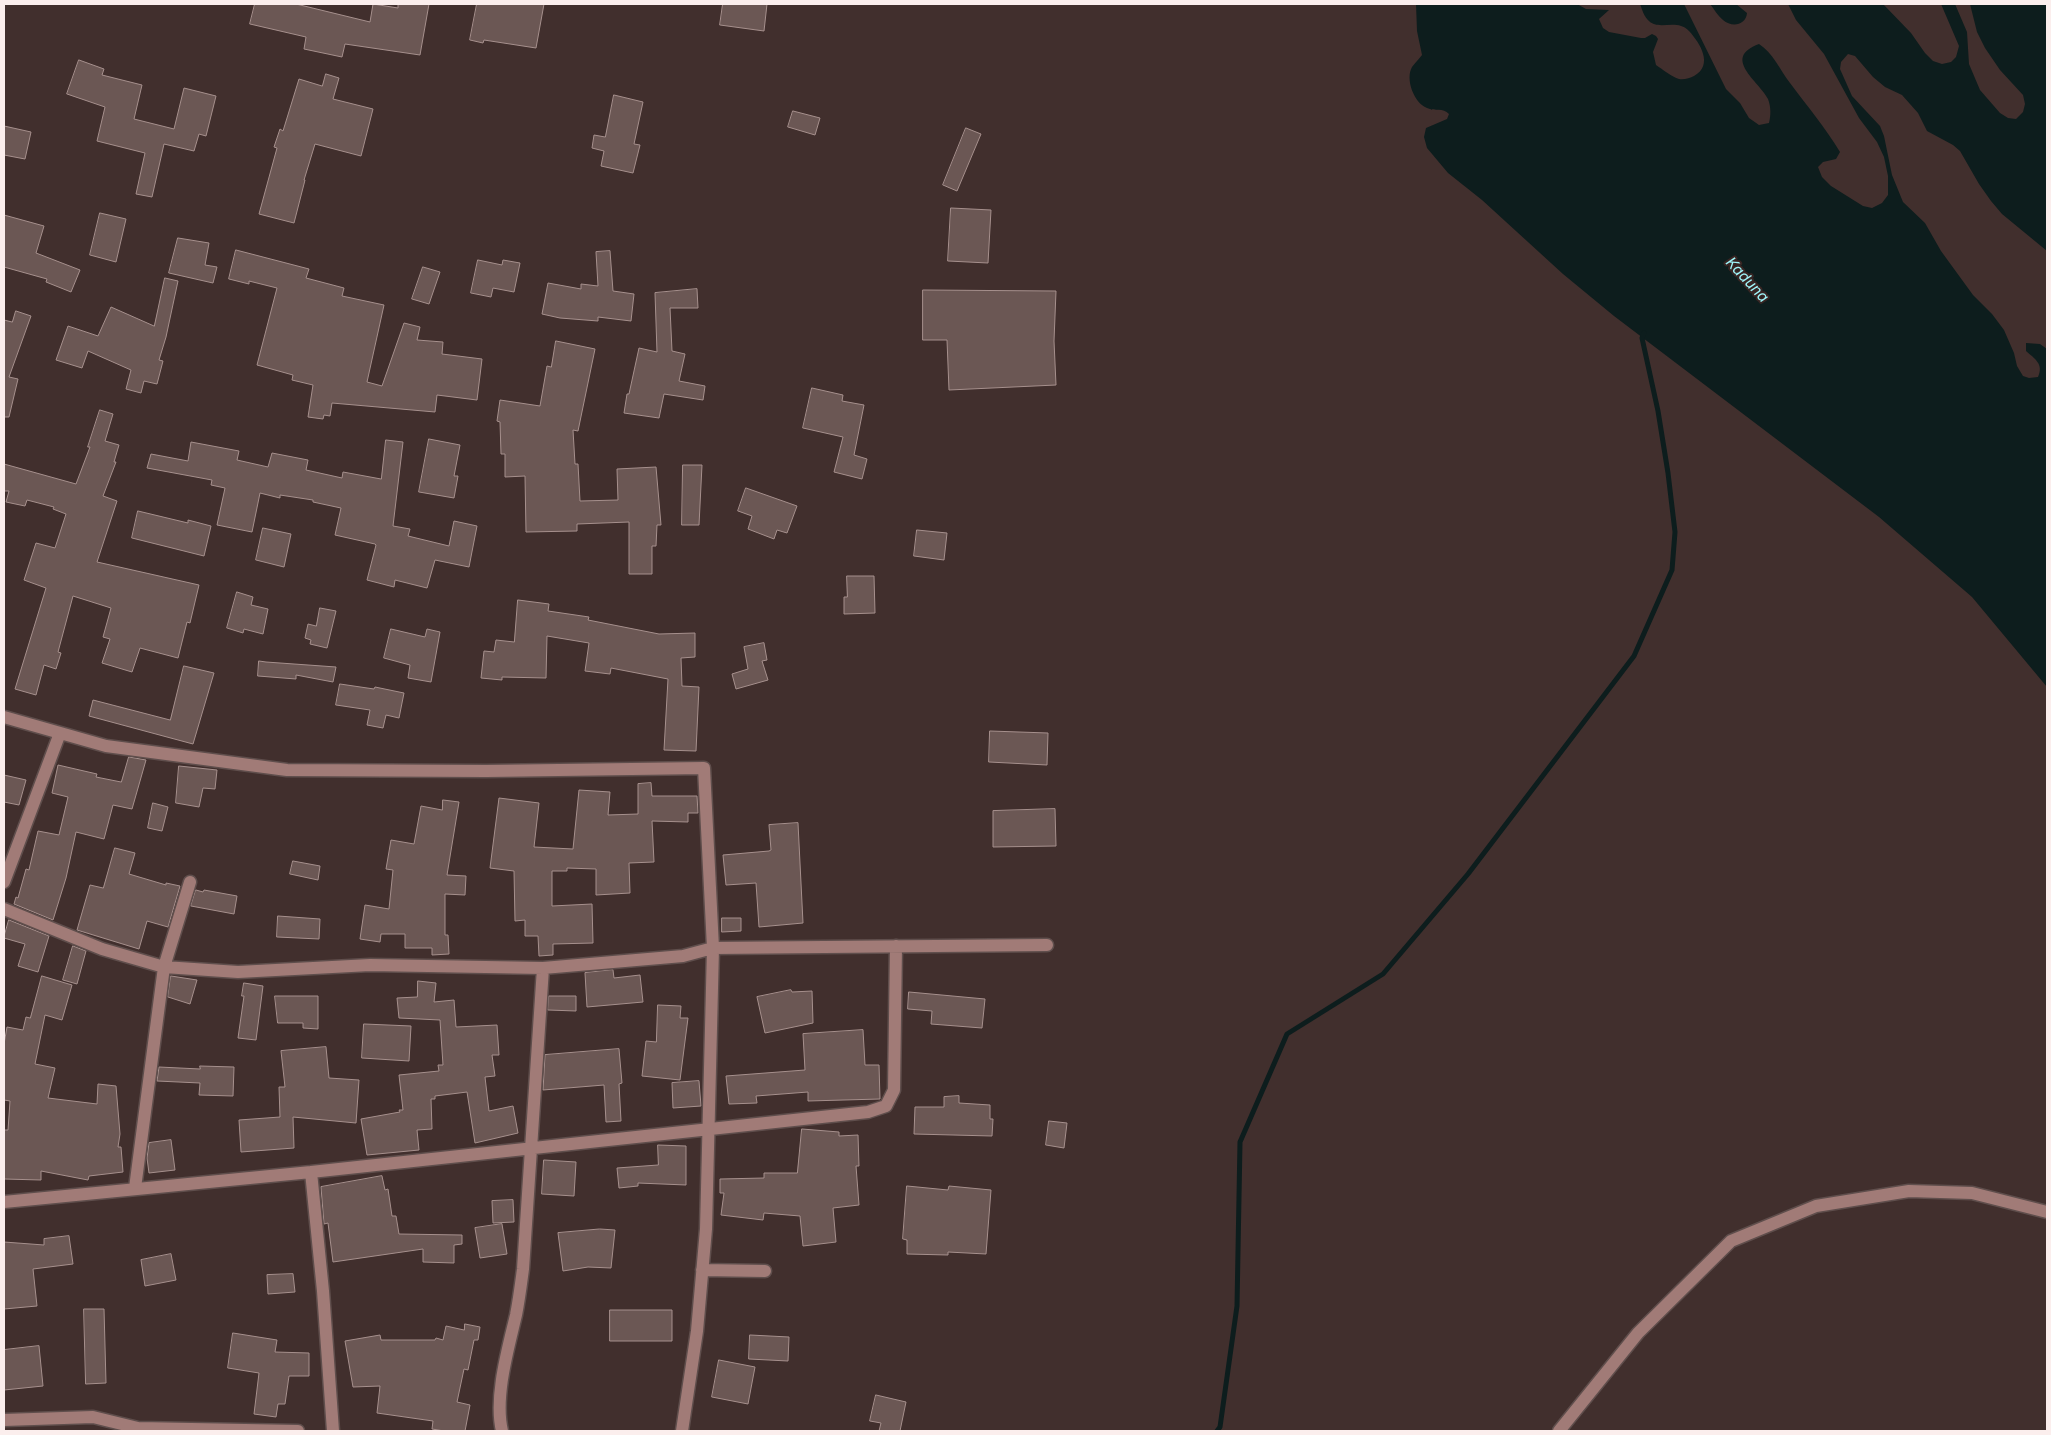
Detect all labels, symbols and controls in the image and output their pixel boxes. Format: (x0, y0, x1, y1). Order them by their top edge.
water label: Kaduna (1722, 254, 1772, 306)

